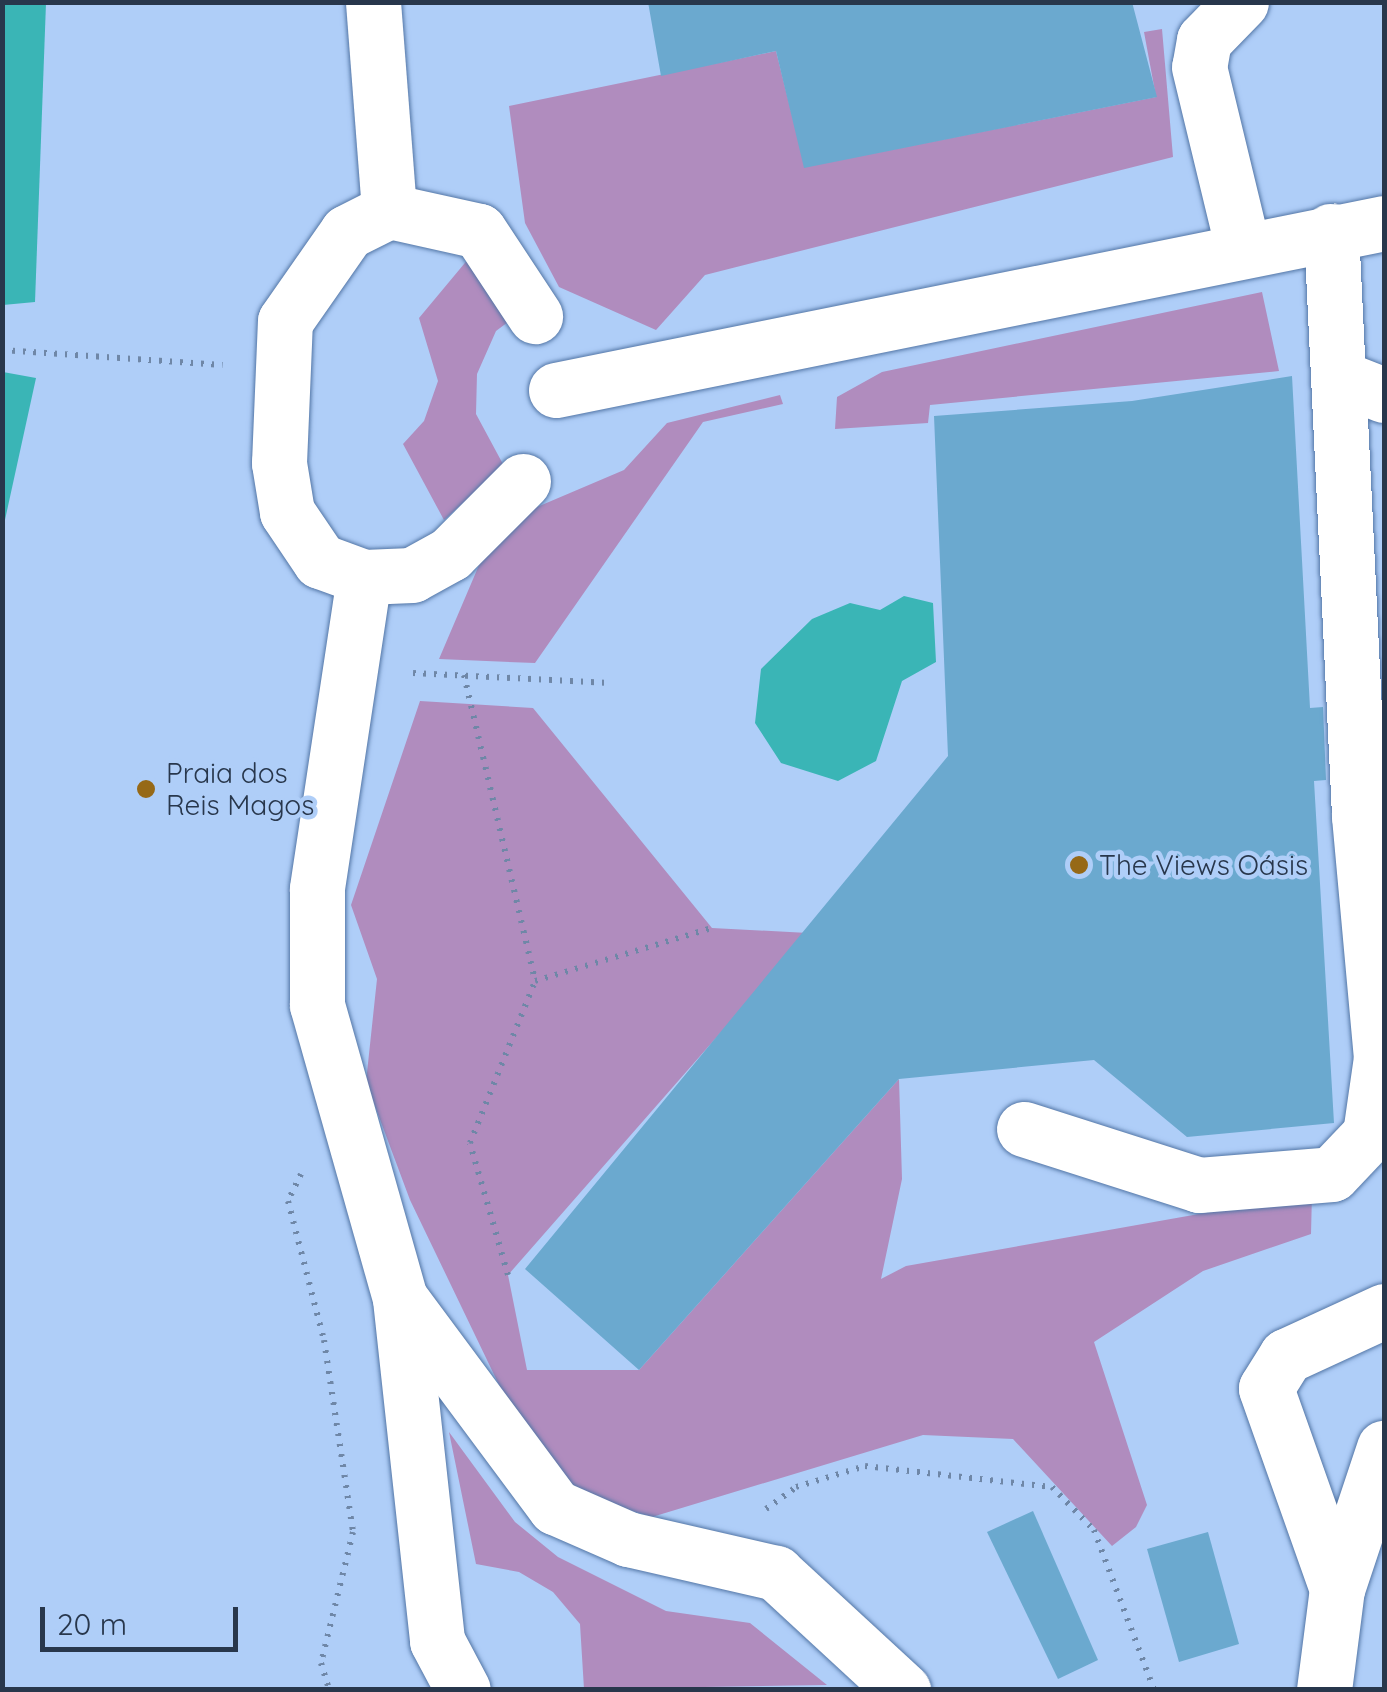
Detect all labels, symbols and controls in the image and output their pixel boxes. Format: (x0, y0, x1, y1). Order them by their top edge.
place label: Praia dos Reis Magos (166, 756, 314, 822)
marker: Praia dos Reis Magos (135, 778, 157, 800)
place label: The Views Oásis (1099, 848, 1308, 882)
marker: The Views Oásis (1068, 854, 1090, 876)
scale bar (45, 1587, 242, 1649)
text: 20 m (57, 1605, 127, 1643)

